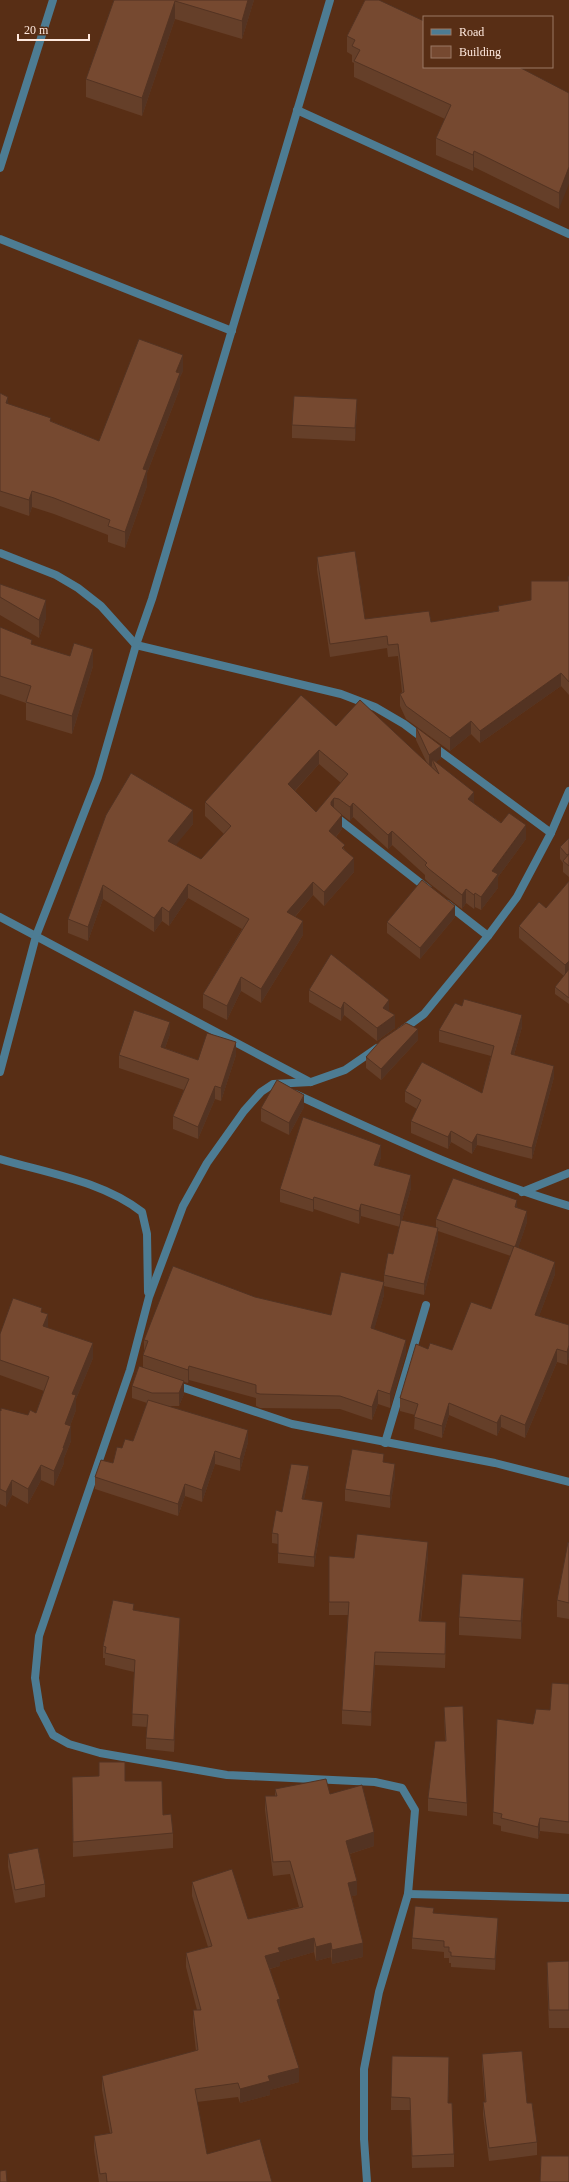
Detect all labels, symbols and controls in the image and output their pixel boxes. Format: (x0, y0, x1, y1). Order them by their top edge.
scale bar (18, 16, 89, 42)
legend (423, 16, 553, 68)
text: 20 m (24, 23, 49, 37)
text: Road (459, 25, 484, 39)
text: Building (459, 45, 501, 59)

